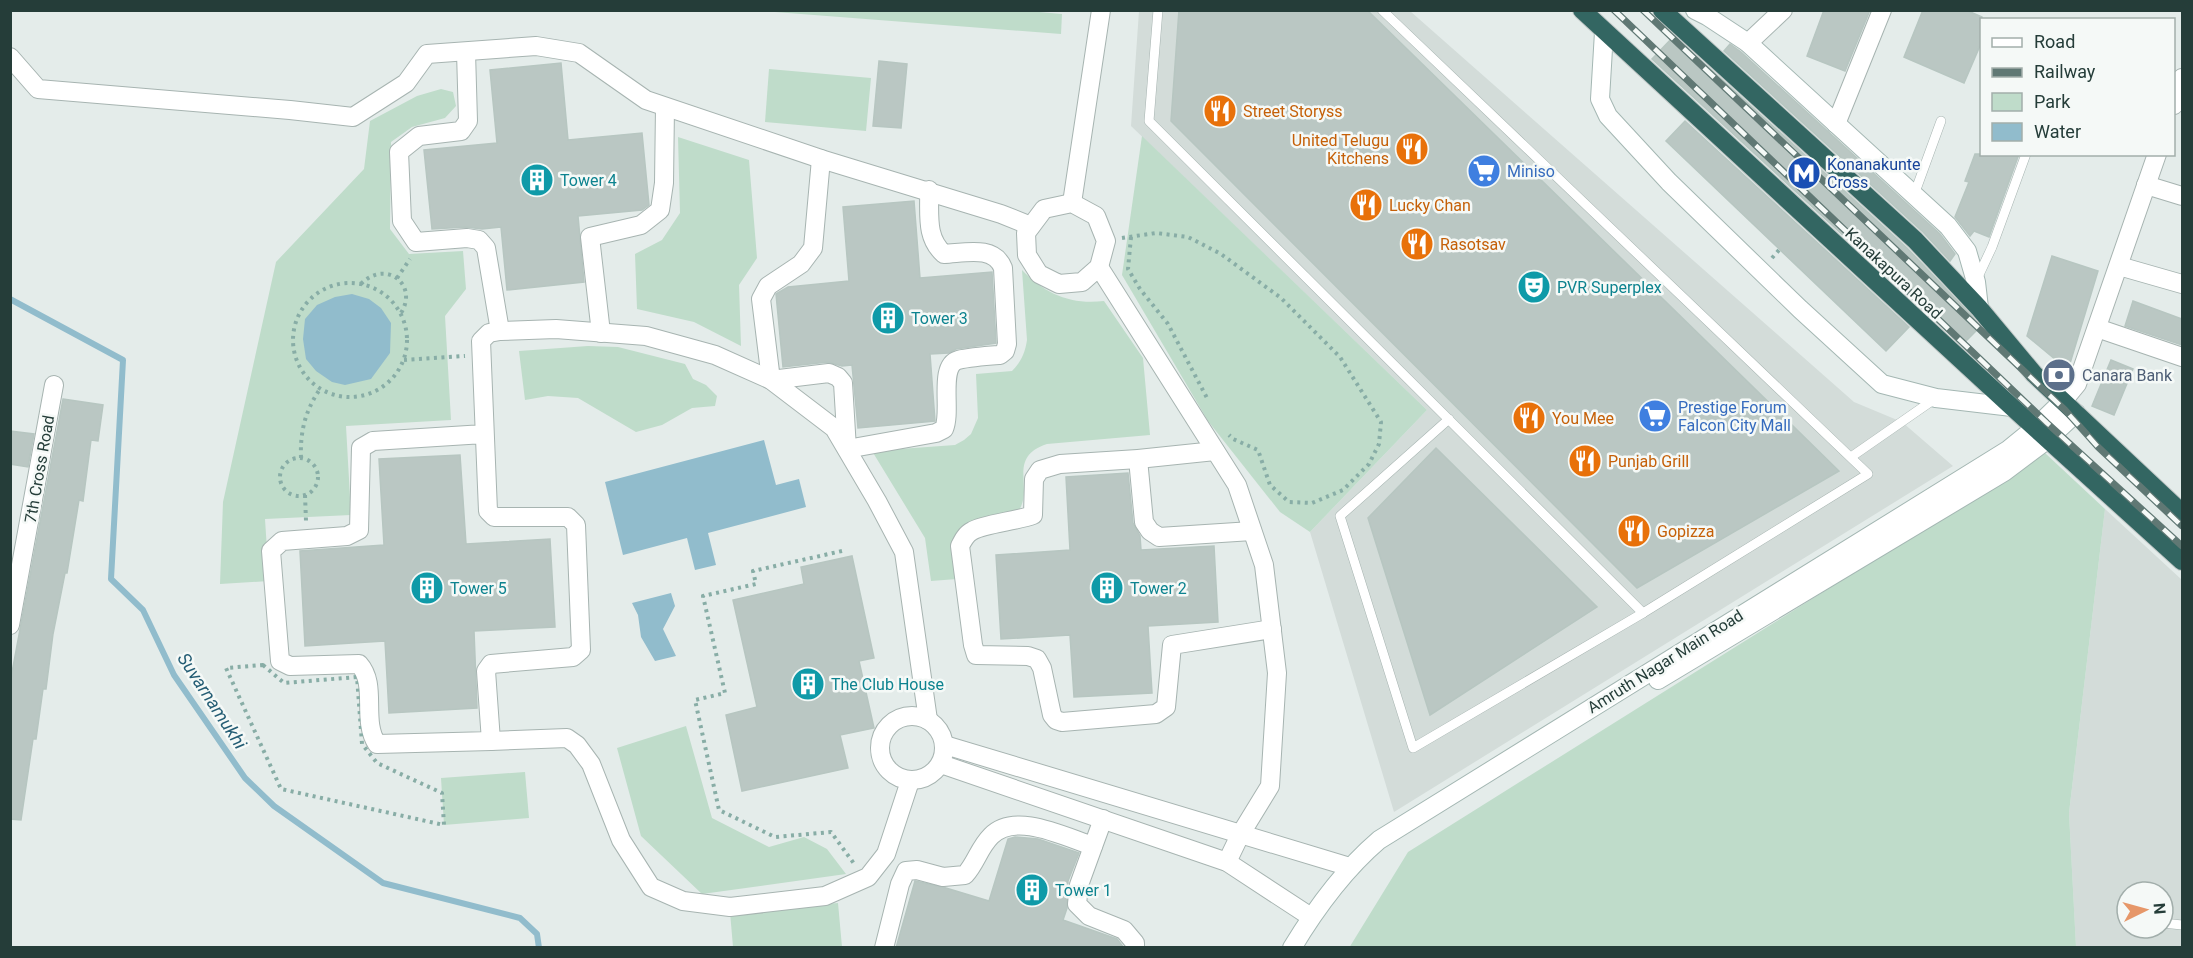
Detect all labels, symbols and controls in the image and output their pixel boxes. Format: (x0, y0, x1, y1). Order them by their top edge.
legend (1980, 18, 2175, 156)
text: Road (2034, 31, 2075, 52)
text: Railway (2034, 61, 2096, 82)
text: Park (2034, 91, 2071, 112)
restaurant icon: Street Storyss (1202, 93, 1238, 129)
place label: Street Storyss (1243, 102, 1343, 121)
text: Water (2034, 121, 2081, 142)
place label: United Telugu Kitchens (1292, 131, 1389, 168)
restaurant icon: United Telugu Kitchens (1394, 131, 1430, 167)
supermarket icon: Miniso (1466, 153, 1502, 189)
metro station icon: Konanakunte Cross (1786, 155, 1822, 191)
place label: Konanakunte Cross (1827, 155, 1921, 192)
building icon: Tower 4 (519, 162, 555, 198)
place label: Miniso (1507, 162, 1555, 181)
place label: Tower 4 (560, 171, 617, 190)
restaurant icon: Lucky Chan (1348, 187, 1384, 223)
place label: Lucky Chan (1389, 196, 1471, 215)
street label: Kanakapura Road (1841, 224, 1946, 323)
restaurant icon: Rasotsav (1399, 226, 1435, 262)
place label: Rasotsav (1440, 235, 1506, 254)
theatre icon: PVR Superplex (1516, 269, 1552, 305)
place label: PVR Superplex (1557, 278, 1662, 297)
building icon: Tower 3 (870, 300, 906, 336)
place label: Tower 3 (911, 309, 968, 328)
bank icon: Canara Bank (2041, 357, 2077, 393)
place label: Canara Bank (2082, 366, 2173, 385)
supermarket icon: Prestige Forum Falcon City Mall (1637, 398, 1673, 434)
place label: Prestige Forum Falcon City Mall (1678, 398, 1791, 435)
restaurant icon: You Mee (1511, 400, 1547, 436)
place label: You Mee (1552, 409, 1614, 428)
street label: 7th Cross Road (21, 414, 58, 524)
restaurant icon: Punjab Grill (1567, 443, 1603, 479)
place label: Punjab Grill (1608, 452, 1689, 471)
restaurant icon: Gopizza (1616, 513, 1652, 549)
place label: Gopizza (1657, 522, 1714, 541)
building icon: Tower 5 (409, 570, 445, 606)
building icon: Tower 2 (1089, 570, 1125, 606)
place label: Tower 5 (450, 579, 507, 598)
place label: Tower 2 (1130, 579, 1187, 598)
street label: Amruth Nagar Main Road (1584, 606, 1747, 717)
water label: Suvarnamukhi (174, 649, 252, 753)
building icon: The Club House (790, 666, 826, 702)
place label: The Club House (831, 675, 944, 694)
building icon: Tower 1 (1014, 872, 1050, 908)
north arrow (2115, 880, 2175, 940)
place label: Tower 1 (1055, 881, 1112, 900)
text: N (2149, 902, 2169, 915)

